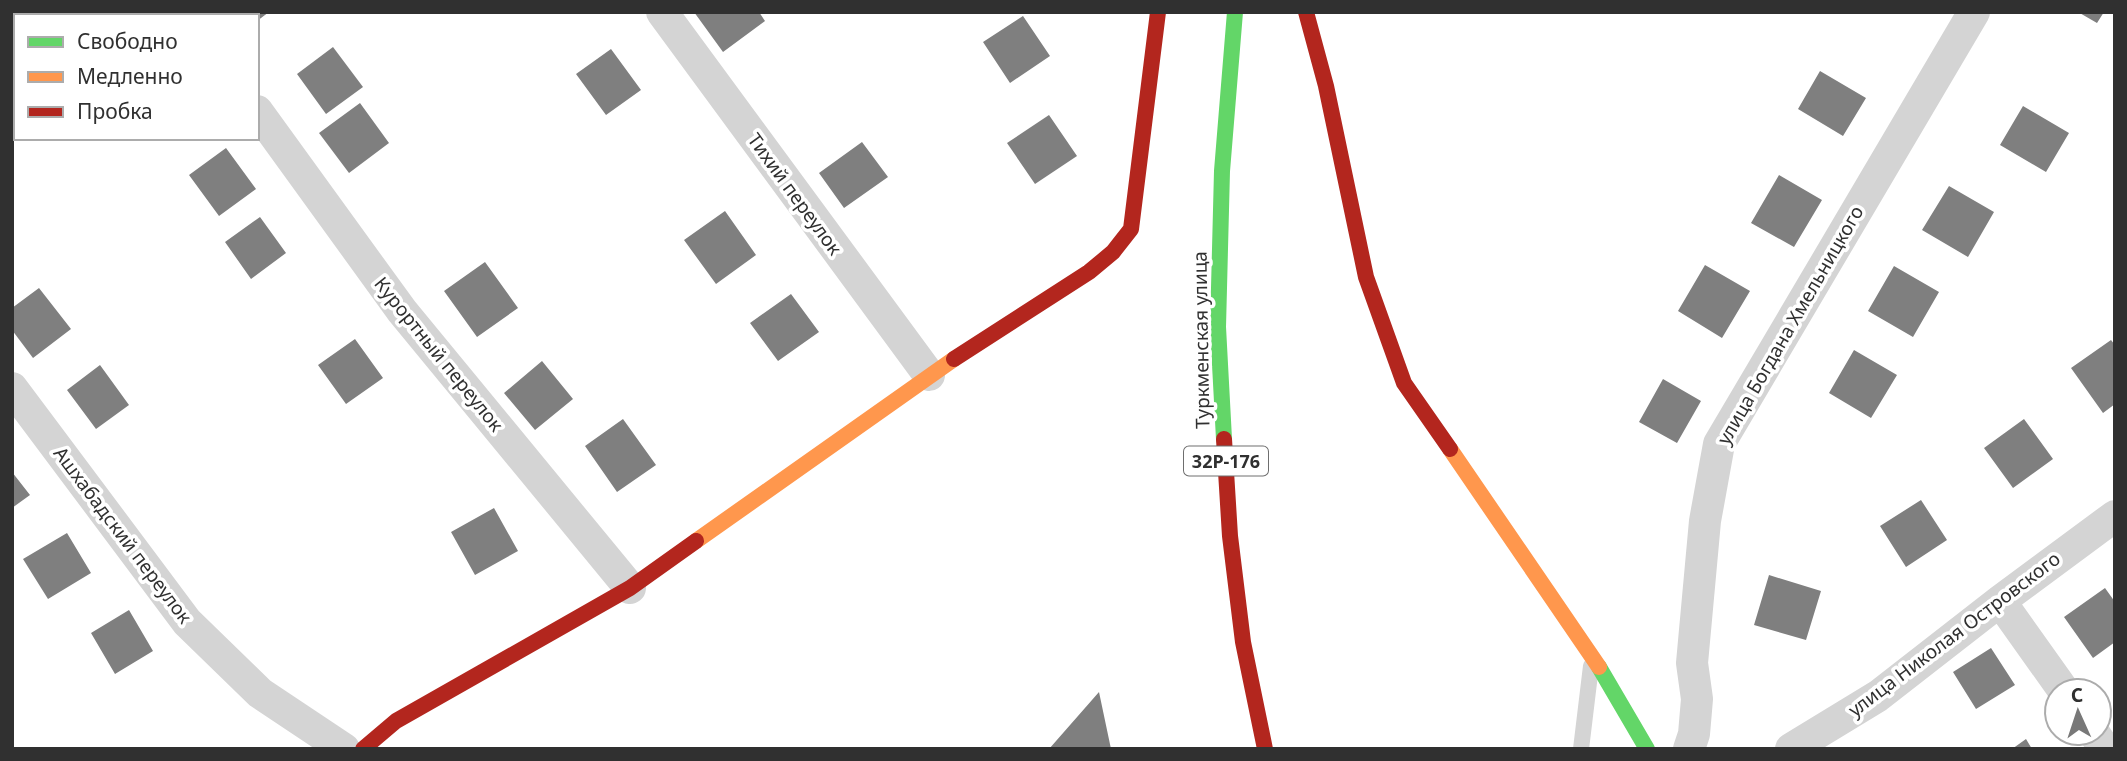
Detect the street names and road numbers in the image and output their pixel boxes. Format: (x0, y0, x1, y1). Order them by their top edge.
street label: Тихий переулок (742, 128, 848, 260)
street label: улица Богдана Хмельницкого (1711, 201, 1869, 449)
street label: Туркменская улица (1186, 251, 1216, 429)
street label: Курортный переулок (369, 271, 509, 437)
street label: Ашхабадский переулок (48, 441, 198, 629)
road number: 32Р-176 (1184, 447, 1268, 476)
street label: улица Николая Островского (1843, 546, 2065, 722)

